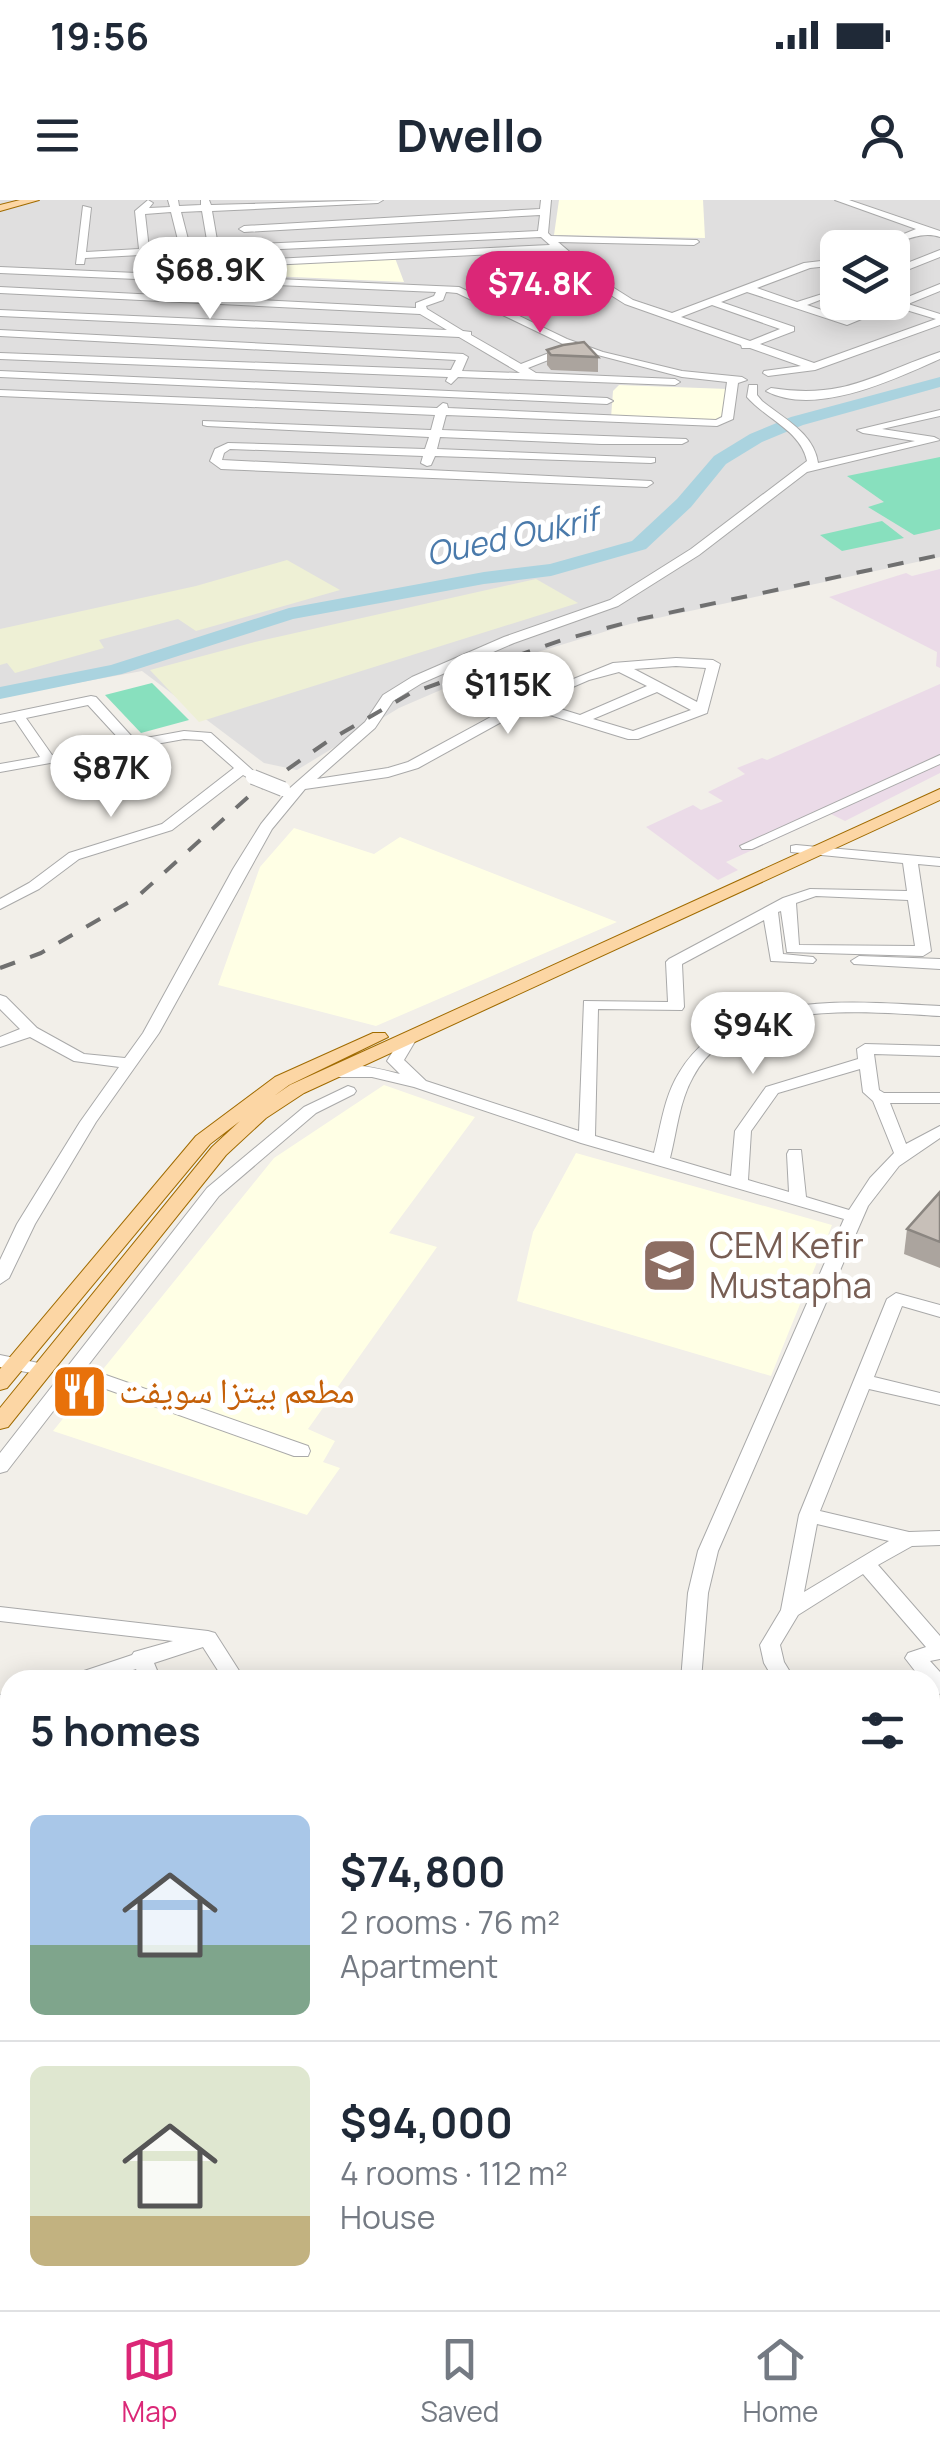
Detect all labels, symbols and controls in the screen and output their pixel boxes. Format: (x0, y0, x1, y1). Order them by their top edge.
text: 19:56 (50, 9, 149, 61)
text: Dwello (397, 104, 543, 166)
icon: menu (30, 108, 85, 163)
icon: person (855, 108, 910, 163)
map controls (820, 230, 910, 320)
button: layers (820, 230, 910, 320)
pin: $68.9K (129, 237, 291, 322)
text: $68.9K (155, 247, 265, 291)
pin: $74.8K (459, 251, 621, 336)
text: $74.8K (488, 261, 592, 305)
water label: Oued Oukrif (422, 495, 607, 576)
pin: $115K (438, 652, 578, 737)
text: $115K (464, 662, 552, 706)
pin: $87K (52, 735, 170, 820)
text: $87K (72, 745, 150, 789)
pin: $94K (694, 992, 812, 1077)
text: $94K (713, 1002, 793, 1046)
place label: CEM Kefir Mustapha (709, 1221, 872, 1309)
school or university icon: CEM Kefir Mustapha (640, 1236, 700, 1296)
restaurant icon: مطعم بيتزا سويفت (50, 1361, 110, 1421)
place label: مطعم بيتزا سويفت (119, 1366, 355, 1414)
text: 5 homes (30, 1701, 201, 1759)
icon: filters (855, 1703, 910, 1758)
text: $74,800 (340, 1842, 506, 1900)
icon: home (110, 1855, 230, 1975)
text: 2 rooms · 76 m² (340, 1900, 560, 1944)
text: Apartment (340, 1944, 498, 1988)
text: $94,000 (340, 2093, 513, 2151)
icon: home (110, 2106, 230, 2226)
text: 4 rooms · 112 m² (340, 2151, 568, 2195)
text: House (340, 2195, 435, 2239)
tab: Map (122, 2332, 177, 2430)
tab: Saved (421, 2332, 499, 2430)
tab: Home (743, 2332, 818, 2430)

